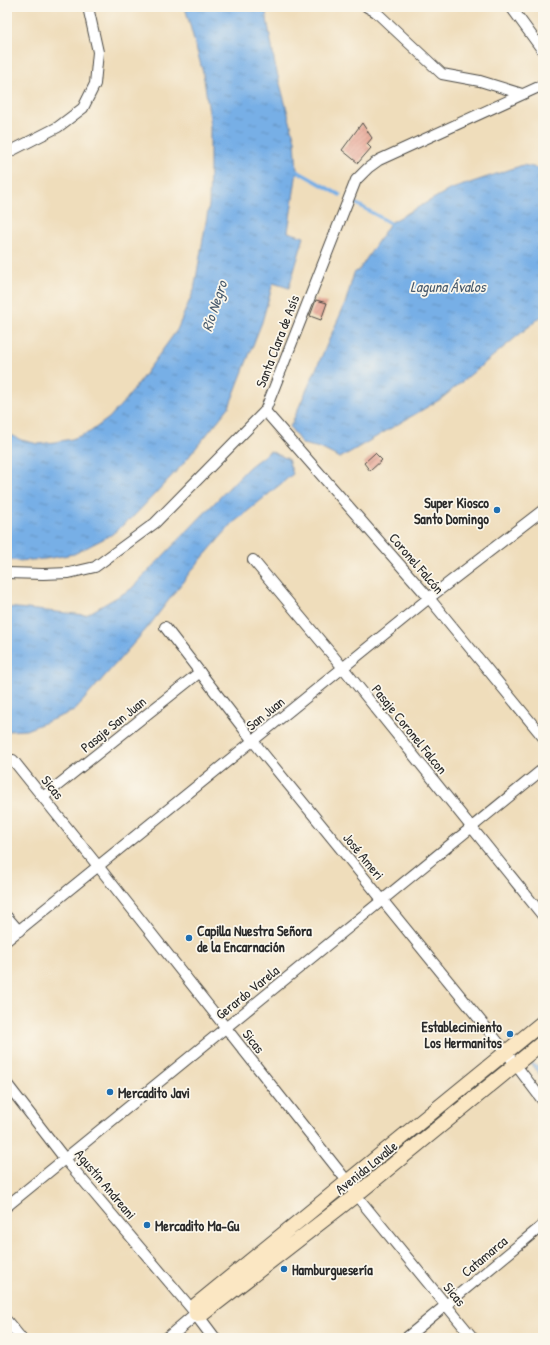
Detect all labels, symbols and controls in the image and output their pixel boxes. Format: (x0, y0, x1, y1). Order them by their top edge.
water label: Laguna Ávalos (410, 276, 487, 297)
water label: Río Negro (196, 277, 232, 334)
street label: Santa Clara de Asís (251, 292, 303, 390)
place label: Super Kiosco Santo Domingo (414, 493, 489, 530)
marker: Super Kiosco Santo Domingo (492, 505, 502, 515)
street label: Coronel Falcón (385, 528, 449, 598)
street label: Pasaje Coronel Falcon (367, 680, 452, 778)
street label: Pasaje San Juan (76, 692, 150, 757)
street label: San Juan (242, 692, 288, 734)
street label: Sicas (37, 771, 69, 803)
street label: José Ameri (339, 828, 389, 884)
place label: Capilla Nuestra Señora de la Encarnación (197, 921, 312, 956)
marker: Capilla Nuestra Señora de la Encarnación (184, 933, 194, 943)
street label: Gerardo Varela (211, 960, 283, 1023)
place label: Establecimiento Los Hermanitos (421, 1017, 503, 1052)
street label: Sicas (239, 1025, 269, 1057)
marker: Establecimiento Los Hermanitos (505, 1029, 515, 1039)
place label: Mercadito Javi (118, 1083, 190, 1102)
marker: Mercadito Javi (105, 1087, 115, 1097)
street label: Avenida Lavalle (331, 1136, 401, 1198)
street label: Agustín Andreani (70, 1145, 141, 1224)
place label: Mercadito Ma-Gu (155, 1216, 240, 1235)
marker: Mercadito Ma-Gu (142, 1220, 152, 1230)
street label: Catamarca (457, 1231, 511, 1281)
place label: Hamburguesería (292, 1260, 373, 1281)
marker: Hamburguesería (279, 1264, 289, 1274)
street label: Sicas (439, 1278, 471, 1310)

